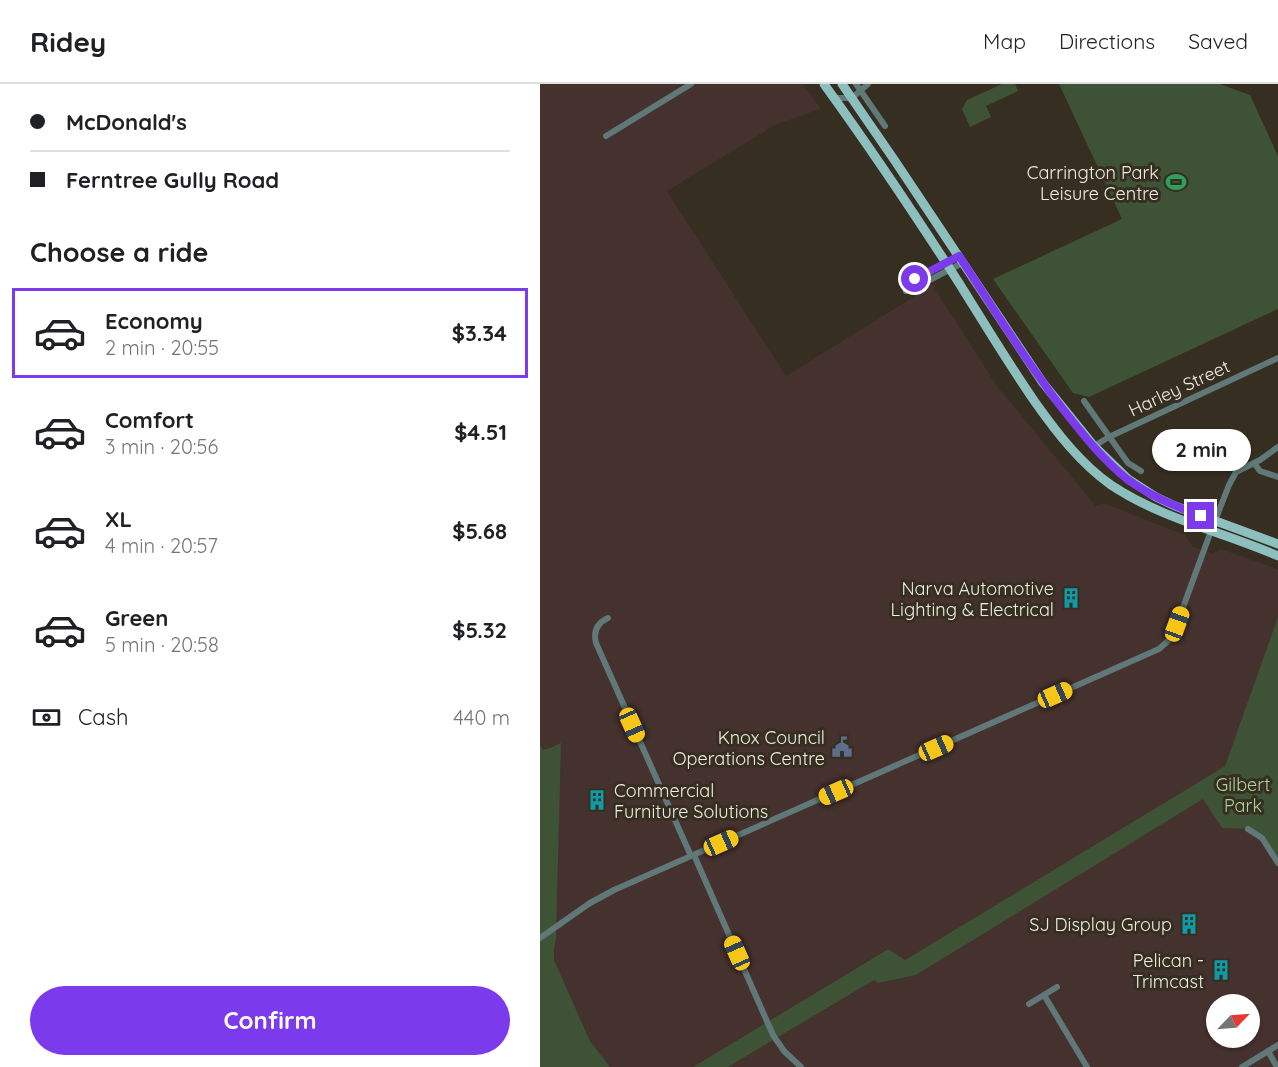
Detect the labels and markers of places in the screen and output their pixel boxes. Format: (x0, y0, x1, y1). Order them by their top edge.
place label: Carrington Park Leisure Centre (1027, 161, 1159, 205)
sports icon: Carrington Park Leisure Centre (1164, 170, 1188, 194)
place label: Narva Automotive Lighting & Electrical (891, 577, 1054, 621)
building icon: Narva Automotive Lighting & Electrical (1059, 586, 1083, 610)
place label: Knox Council Operations Centre (673, 726, 825, 770)
public building icon: Knox Council Operations Centre (830, 735, 854, 759)
place label: Commercial Furniture Solutions (614, 779, 768, 823)
building icon: Commercial Furniture Solutions (585, 788, 609, 812)
building icon: SJ Display Group (1177, 912, 1201, 936)
place label: SJ Display Group (1029, 913, 1172, 936)
place label: Pelican - Trimcast (1132, 949, 1204, 993)
building icon: Pelican - Trimcast (1209, 958, 1233, 982)

